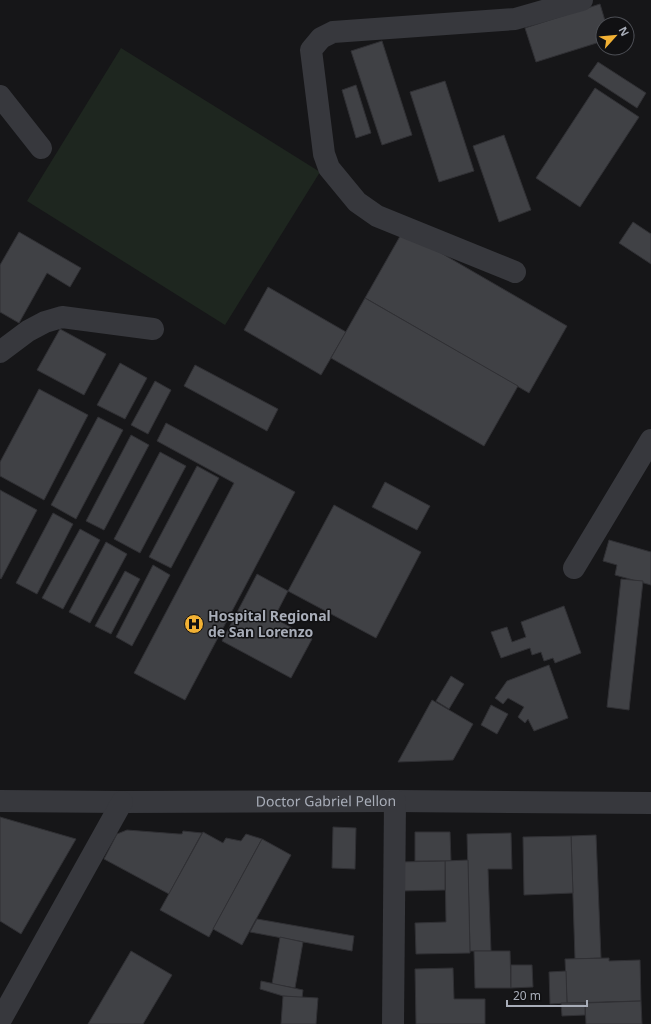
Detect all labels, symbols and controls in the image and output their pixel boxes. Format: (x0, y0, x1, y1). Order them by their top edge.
north arrow (595, 16, 635, 56)
text: N (616, 24, 633, 39)
place label: Hospital Regional de San Lorenzo (208, 606, 331, 641)
hospital icon: Hospital Regional de San Lorenzo (183, 613, 205, 635)
street label: Doctor Gabriel Pellon (256, 791, 396, 811)
scale bar (507, 982, 587, 1008)
text: 20 m (513, 987, 541, 1004)

